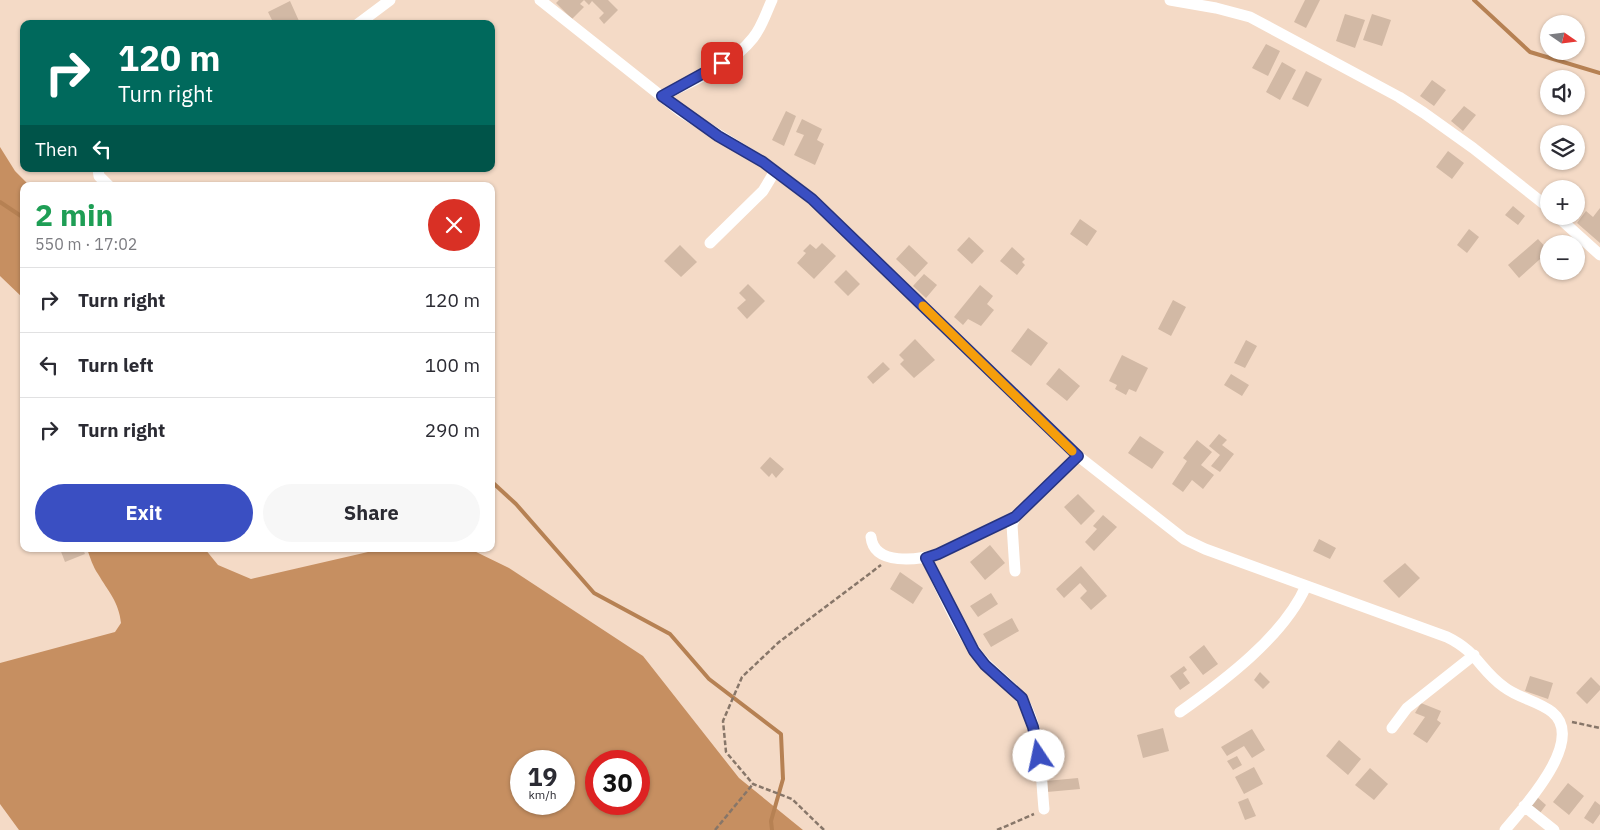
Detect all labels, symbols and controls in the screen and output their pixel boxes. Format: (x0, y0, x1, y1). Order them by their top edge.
north arrow (1540, 15, 1585, 60)
map controls (1540, 15, 1585, 280)
text: 120 m (118, 35, 221, 81)
icon: right (35, 40, 100, 105)
pin (701, 42, 743, 84)
icon: arrive (708, 49, 736, 77)
button: sound (1540, 70, 1585, 115)
text: Turn right (118, 79, 213, 108)
button: layers (1540, 125, 1585, 170)
icon: left (88, 135, 116, 163)
text: Then (35, 137, 78, 161)
button: + (1540, 180, 1585, 225)
text: 2 min (35, 195, 113, 234)
button: close (428, 199, 480, 251)
text: 550 m · 17:02 (35, 234, 137, 254)
button: − (1540, 235, 1585, 280)
icon: right (35, 286, 63, 314)
text: Turn right (78, 288, 165, 312)
text: 120 m (425, 288, 480, 312)
icon: left (35, 351, 63, 379)
text: Turn left (78, 353, 154, 377)
text: 100 m (425, 353, 480, 377)
icon: right (35, 416, 63, 444)
text: Turn right (78, 418, 165, 442)
text: 290 m (425, 418, 480, 442)
button: Exit (35, 484, 253, 542)
button: Share (263, 484, 480, 542)
position arrow (1012, 729, 1064, 781)
speed limit sign: 30 (585, 750, 650, 815)
text: 19 (527, 760, 558, 793)
text: km/h (528, 787, 557, 802)

